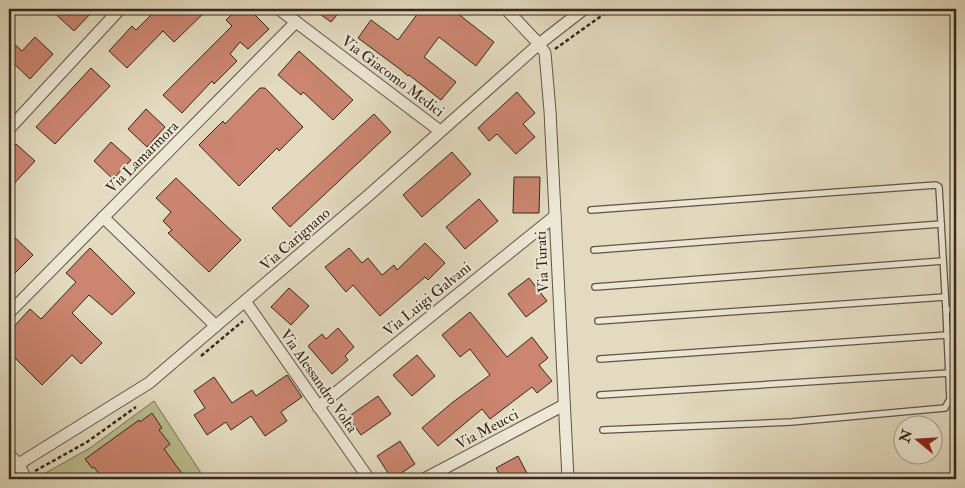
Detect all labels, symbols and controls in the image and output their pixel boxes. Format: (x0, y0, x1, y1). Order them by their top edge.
street label: Via Giacomo Medici (338, 32, 448, 121)
street label: Via Lamarmora (102, 117, 183, 198)
street label: Via Carignano (256, 204, 334, 275)
street label: Via Turati (531, 231, 554, 293)
street label: Via Luigi Galvani (379, 258, 475, 341)
street label: Via Alessandro Volta (276, 326, 362, 437)
street label: Via Meucci (453, 405, 522, 454)
north arrow (892, 416, 942, 466)
text: N (896, 427, 916, 446)

